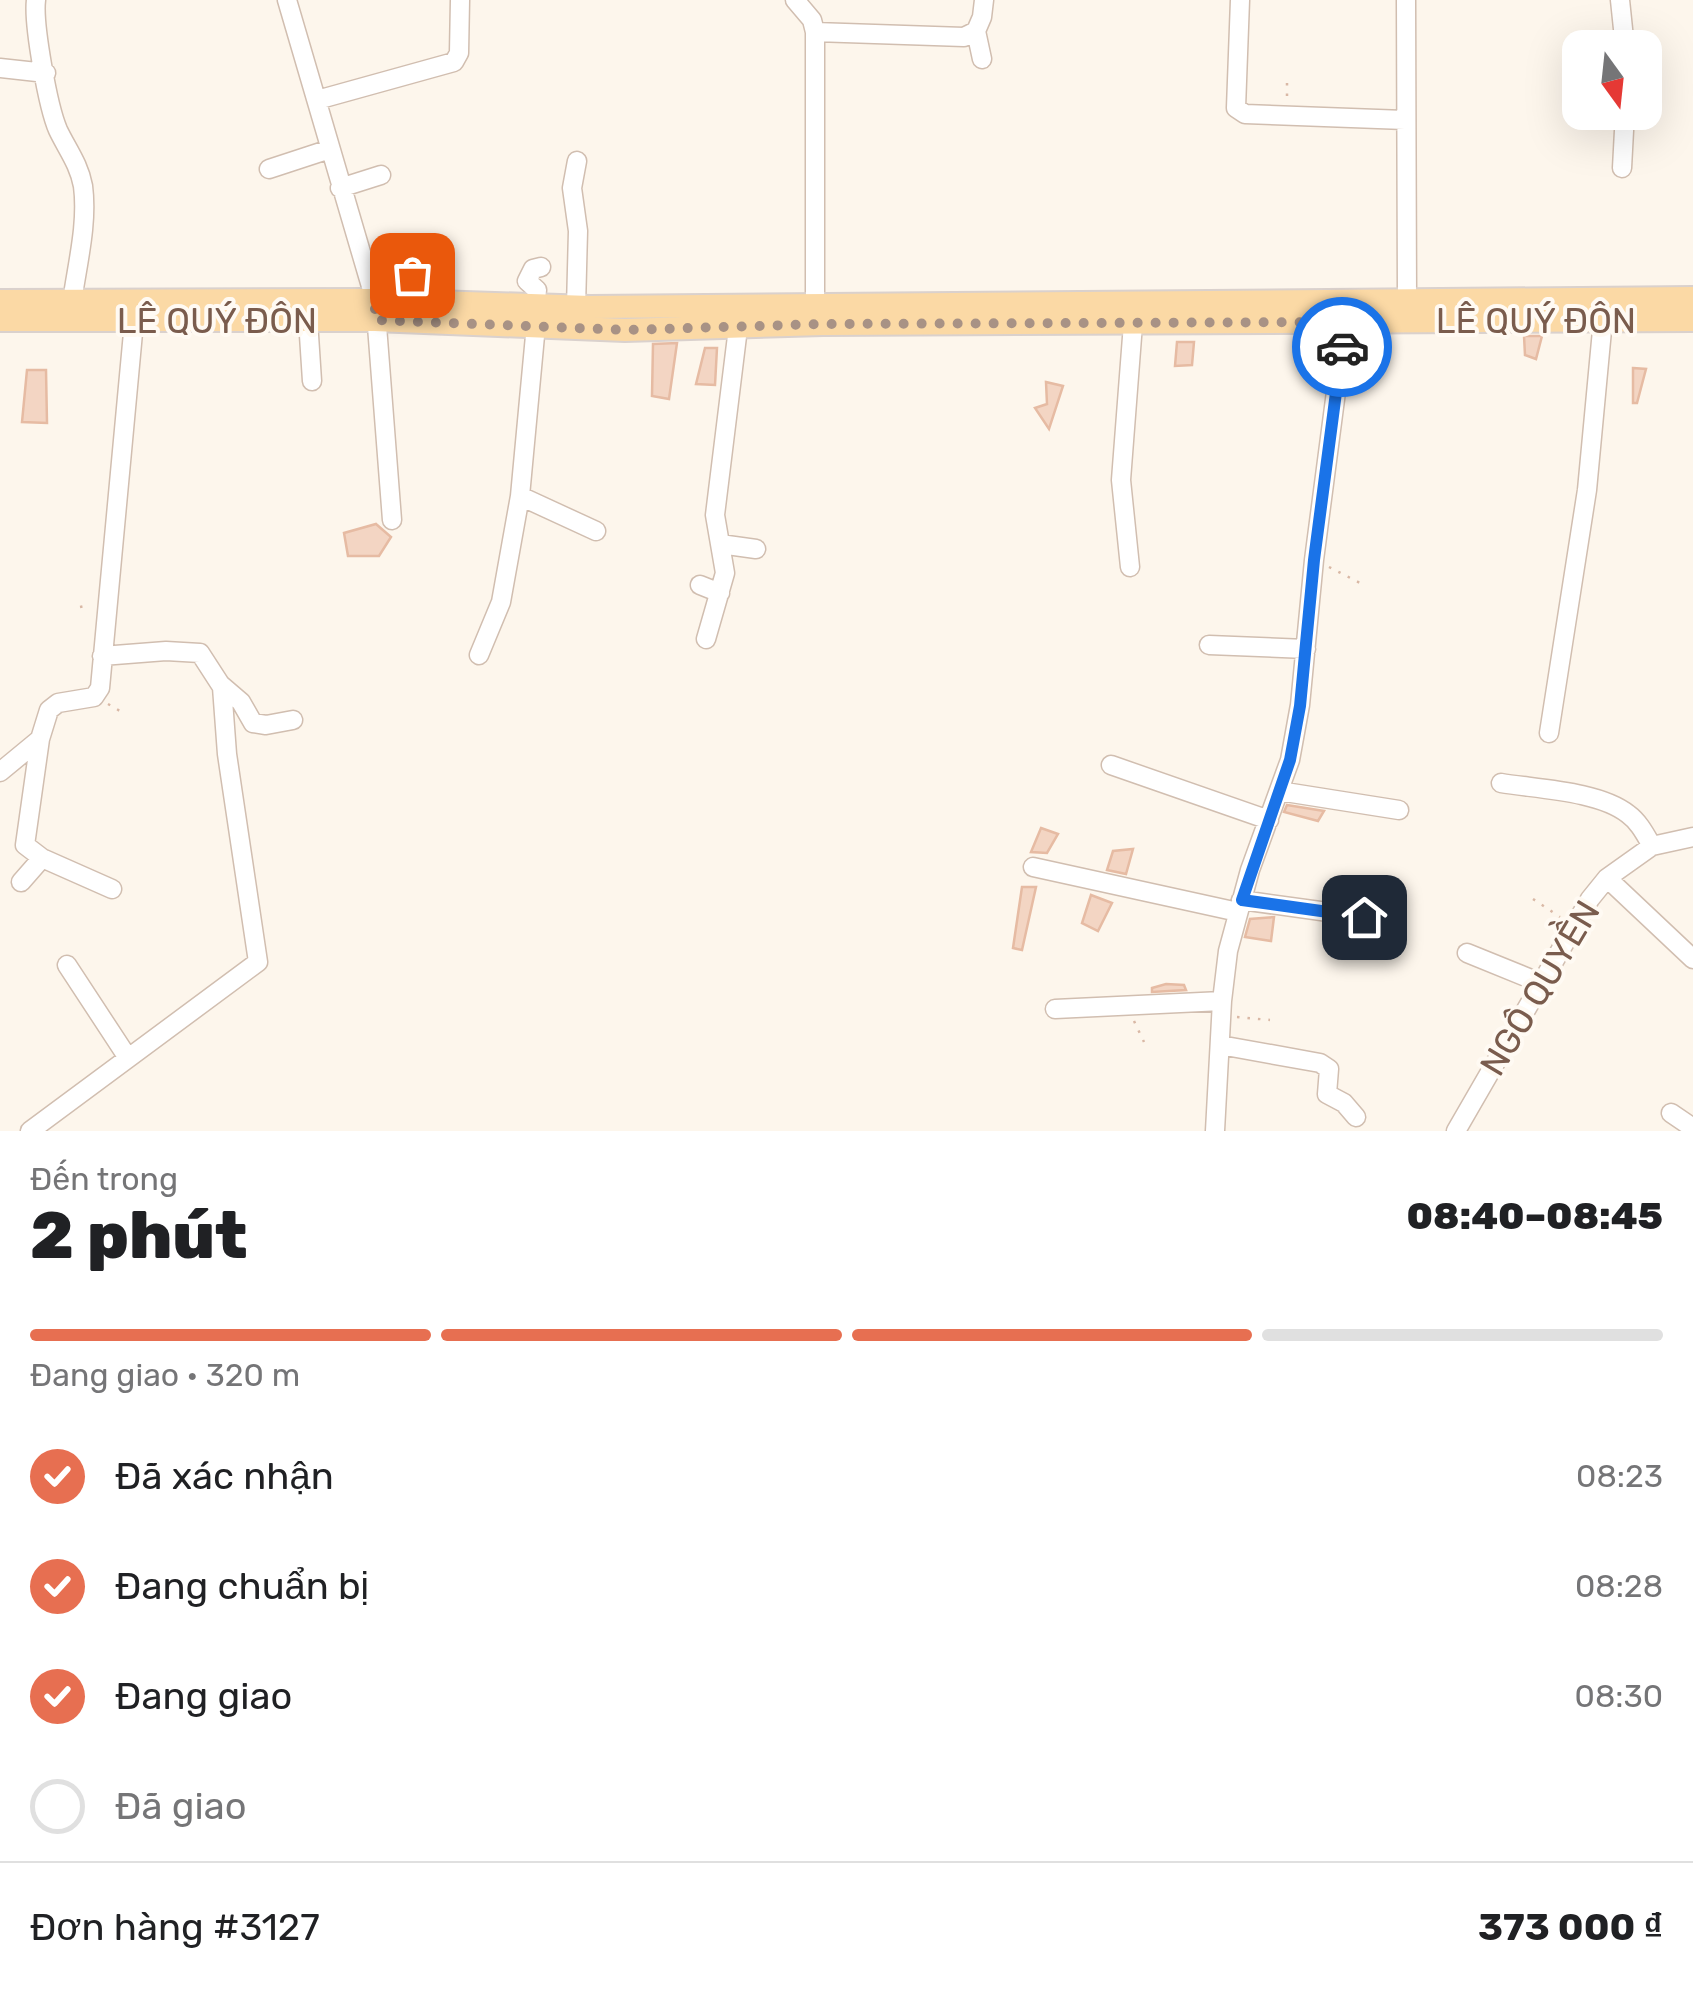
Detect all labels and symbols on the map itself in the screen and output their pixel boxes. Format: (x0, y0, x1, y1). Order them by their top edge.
north arrow (1562, 30, 1662, 130)
pin (370, 233, 455, 318)
courier (1292, 297, 1392, 397)
street label: LÊ QUÝ ĐÔN (117, 300, 317, 342)
street label: LÊ QUÝ ĐÔN (1436, 300, 1636, 342)
pin (1322, 875, 1407, 960)
street label: NGÔ QUYỀN (1467, 890, 1609, 1083)

